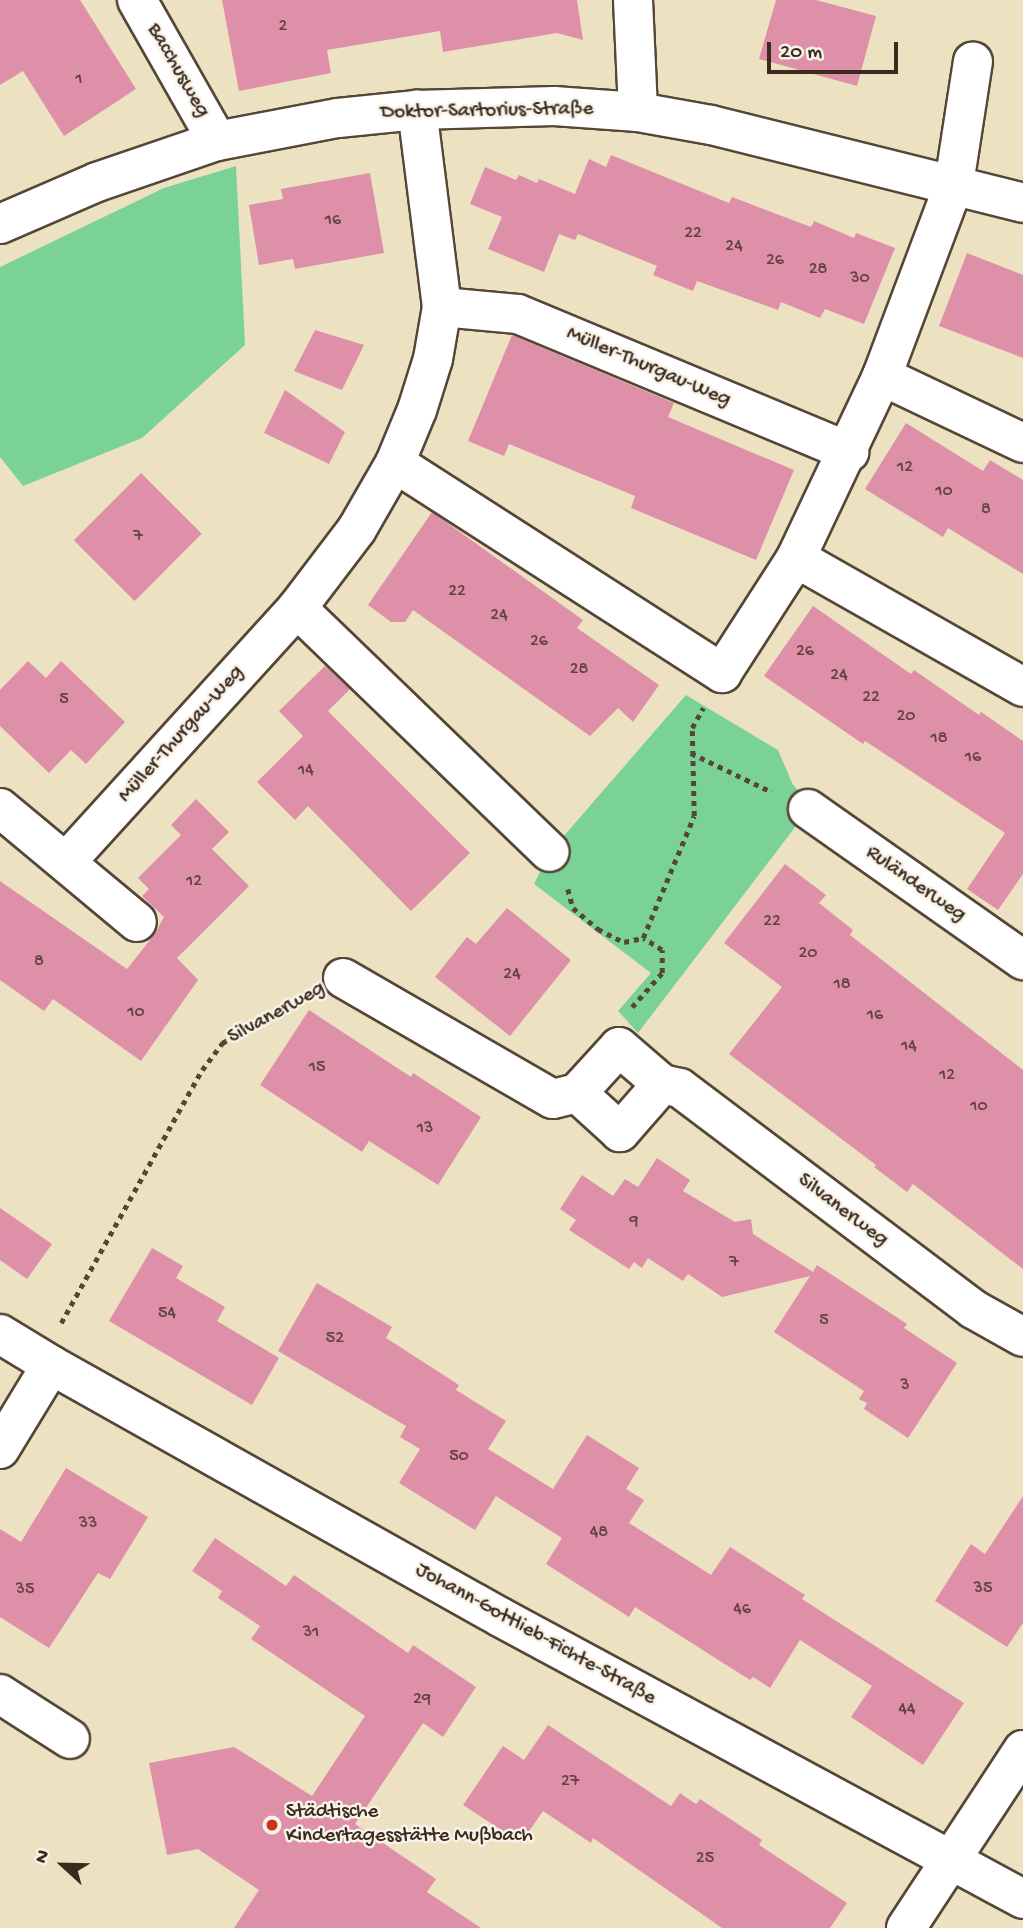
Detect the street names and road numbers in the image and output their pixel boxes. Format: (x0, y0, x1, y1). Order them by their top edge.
street label: Bacchusweg (140, 19, 214, 123)
street label: Doktor-Sartorius-Straße (380, 98, 594, 126)
street label: Müller-Thurgau-Weg (562, 322, 734, 414)
street label: Müller-Thurgau-Weg (114, 661, 250, 809)
street label: Ruländerweg (860, 841, 970, 929)
street label: Silvanerweg (224, 977, 330, 1051)
street label: Silvanerweg (792, 1169, 892, 1253)
street label: Johann-Gottlieb-Fichte-Straße (410, 1558, 660, 1712)

